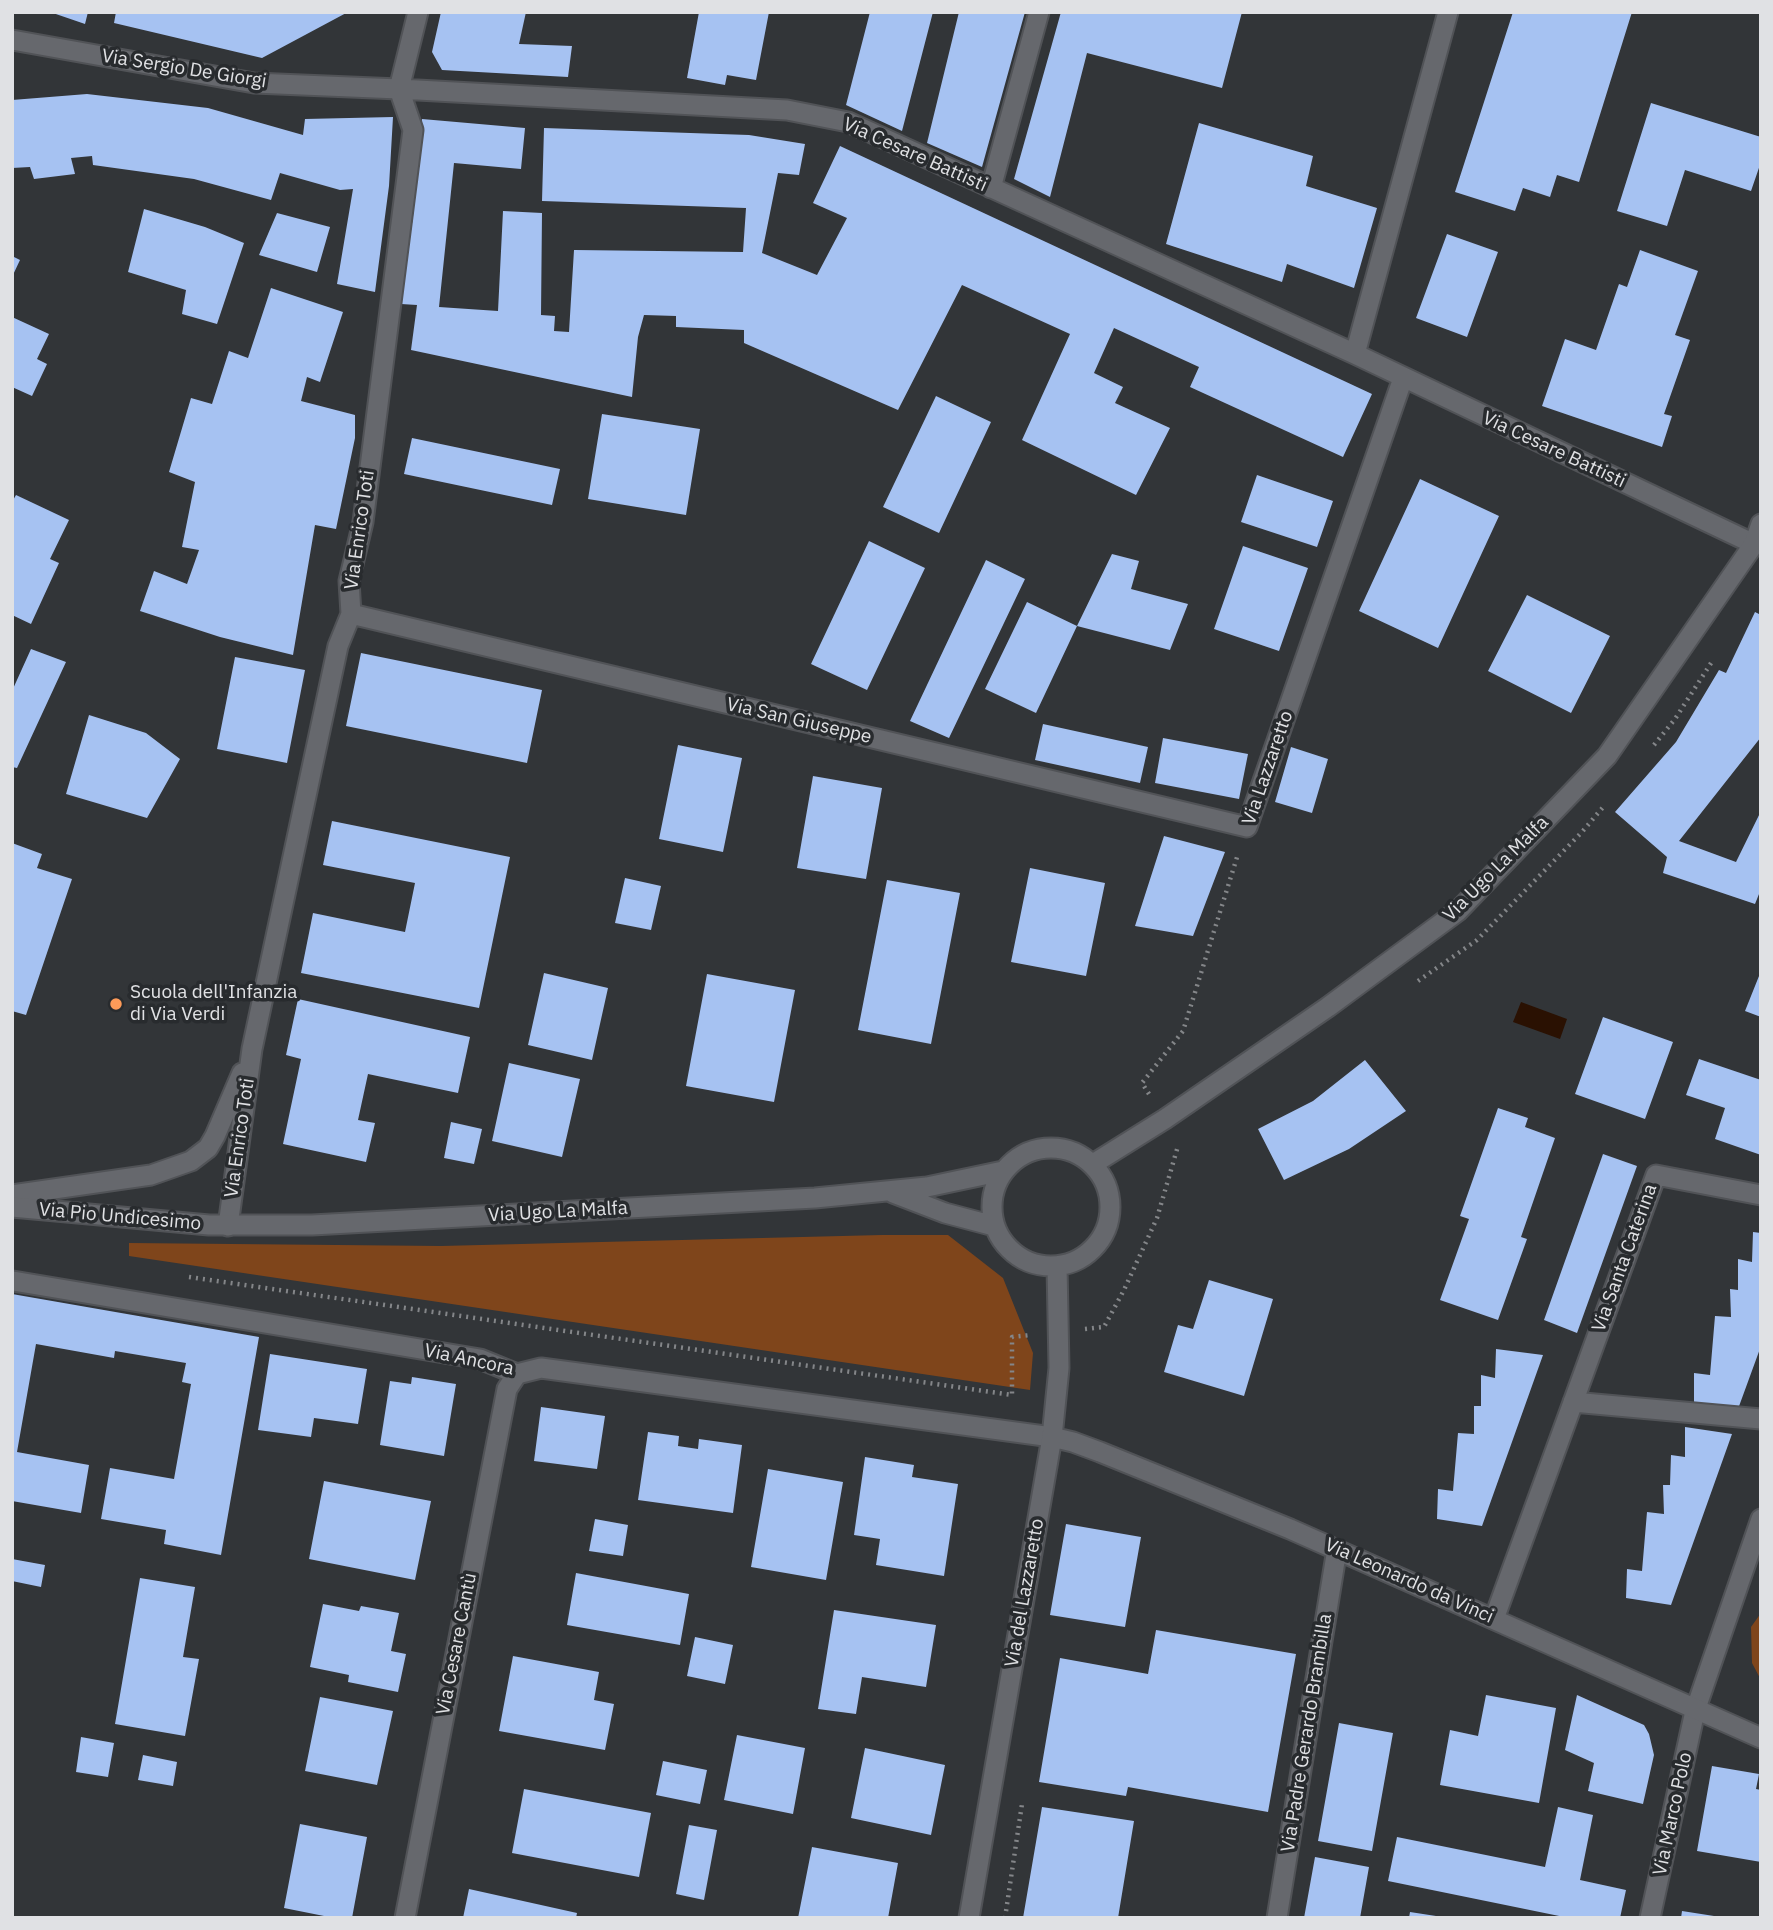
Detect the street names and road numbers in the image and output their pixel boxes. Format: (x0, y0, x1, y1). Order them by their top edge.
street label: Via Sergio De Giorgi (100, 45, 268, 93)
street label: Via Cesare Battisti (839, 113, 991, 197)
street label: Via Cesare Battisti (1479, 407, 1629, 493)
street label: Via Enrico Toti (340, 469, 380, 591)
street label: Via San Giuseppe (724, 693, 874, 749)
street label: Via Lazzaretto (1238, 708, 1298, 828)
street label: Via Ugo La Malfa (1438, 811, 1554, 927)
street label: Via Enrico Toti (220, 1077, 260, 1199)
street label: Via Santa Caterina (1588, 1181, 1662, 1335)
street label: Via Ugo La Malfa (488, 1197, 628, 1227)
street label: Via Pio Undicesimo (38, 1199, 202, 1235)
street label: Via Ancora (422, 1339, 516, 1381)
street label: Via del Lazzaretto (1001, 1517, 1049, 1669)
street label: Via Leonardo da Vinci (1321, 1533, 1497, 1629)
street label: Via Cesare Cantù (432, 1571, 482, 1717)
street label: Via Padre Gerardo Brambilla (1277, 1612, 1337, 1854)
street label: Via Marco Polo (1649, 1750, 1697, 1878)

